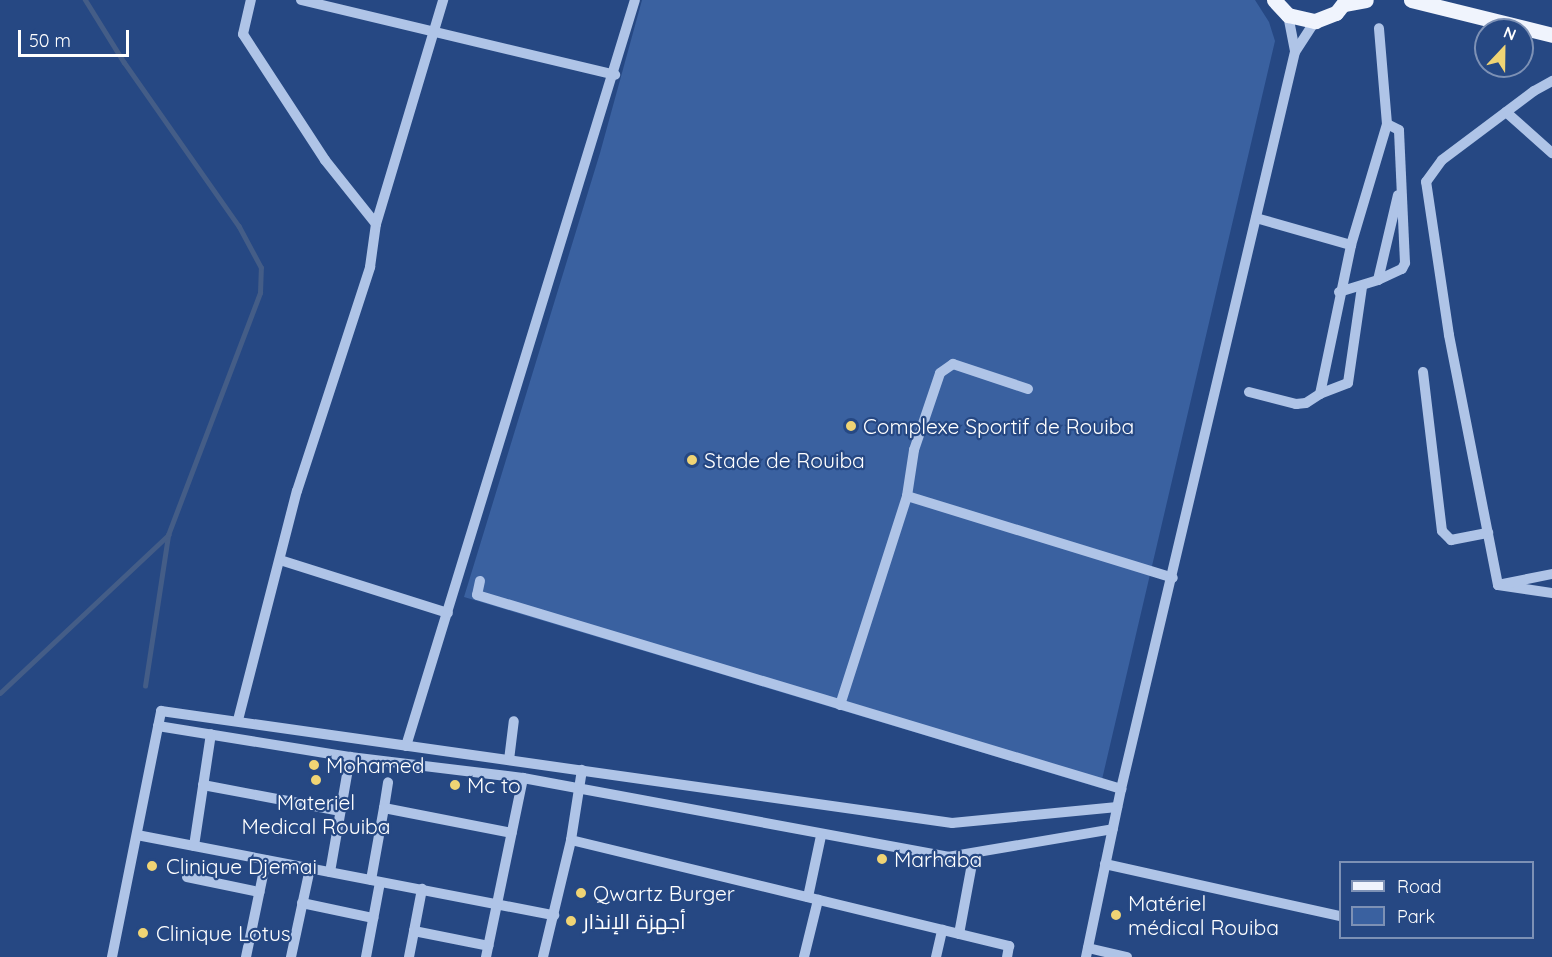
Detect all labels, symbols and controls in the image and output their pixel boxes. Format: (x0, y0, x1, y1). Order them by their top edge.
scale bar (21, 18, 132, 56)
north arrow (1474, 18, 1534, 78)
text: N (1501, 22, 1519, 45)
text: 50 m (29, 29, 71, 52)
place label: Complexe Sportif de Rouiba (863, 413, 1134, 439)
marker: Complexe Sportif de Rouiba (844, 419, 858, 433)
place label: Stade de Rouiba (704, 447, 865, 473)
marker: Stade de Rouiba (685, 453, 699, 467)
place label: Mohamed (326, 752, 424, 778)
marker: Mohamed (307, 758, 321, 772)
place label: Mc to (467, 772, 521, 798)
marker: Materiel Medical Rouiba (309, 773, 323, 787)
marker: Mc to (448, 778, 462, 792)
place label: Materiel Medical Rouiba (241, 789, 391, 839)
place label: Marhaba (894, 846, 982, 872)
marker: Marhaba (875, 852, 889, 866)
place label: Clinique Djemai (166, 853, 317, 879)
marker: Clinique Djemai (143, 857, 161, 875)
legend (1339, 861, 1534, 939)
text: Road (1397, 875, 1442, 898)
place label: Qwartz Burger (593, 880, 735, 906)
marker: Qwartz Burger (574, 886, 588, 900)
place label: Matériel médical Rouiba (1128, 890, 1279, 940)
text: Park (1397, 905, 1435, 928)
place label: أجهزة الإنذار (583, 908, 686, 934)
marker: Matériel médical Rouiba (1109, 908, 1123, 922)
marker: أجهزة الإنذار (564, 914, 578, 928)
place label: Clinique Lotus (156, 920, 291, 946)
marker: Clinique Lotus (134, 924, 152, 942)

